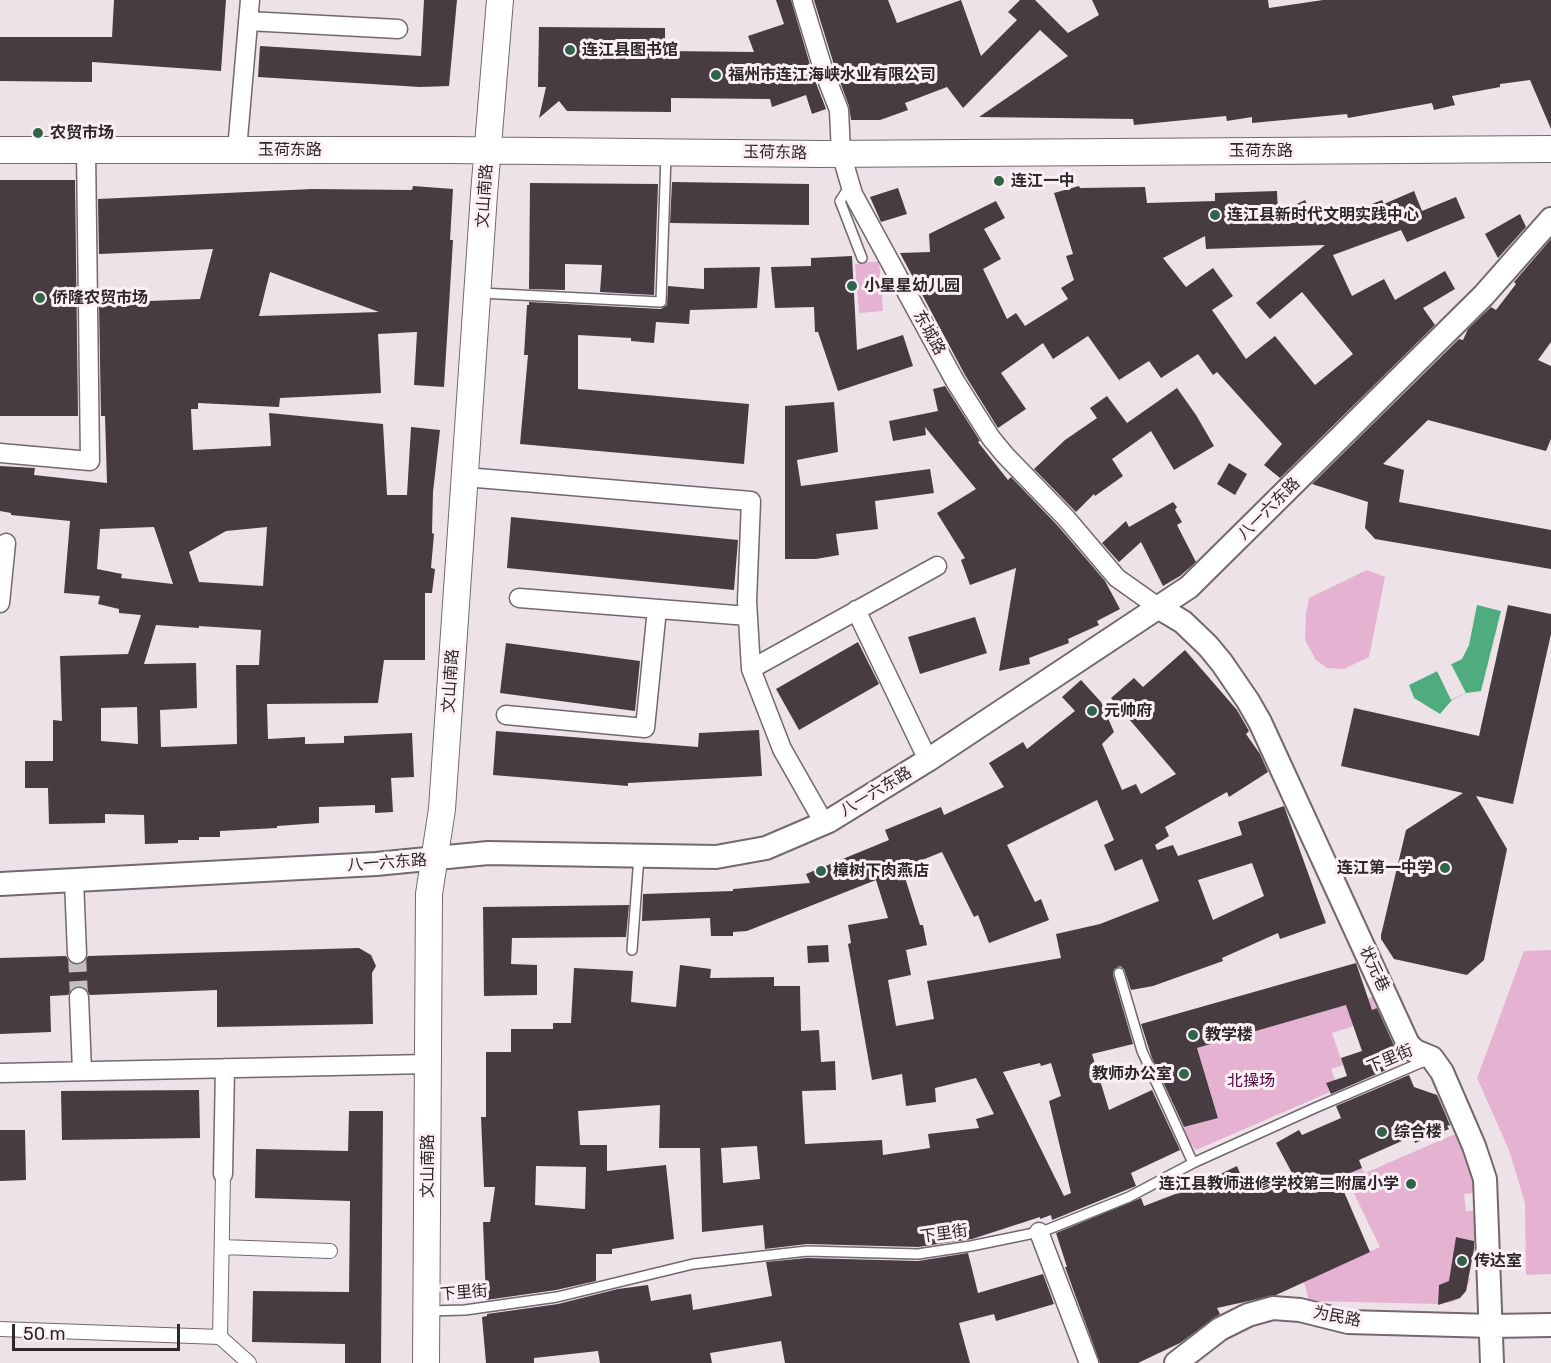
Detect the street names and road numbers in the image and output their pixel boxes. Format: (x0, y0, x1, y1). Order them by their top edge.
street label: 玉荷东路 (258, 140, 322, 160)
street label: 玉荷东路 (1229, 141, 1293, 161)
street label: 玉荷东路 (743, 143, 807, 163)
street label: 文山南路 (473, 163, 497, 229)
street label: 东城路 (909, 307, 949, 359)
street label: 八一六东路 (1234, 474, 1304, 544)
street label: 文山南路 (439, 648, 463, 714)
street label: 八一六东路 (837, 763, 915, 821)
street label: 八一六东路 (346, 851, 428, 875)
street label: 状元巷 (1355, 943, 1393, 995)
street label: 下里街 (1364, 1041, 1416, 1077)
street label: 文山南路 (418, 1134, 438, 1198)
street label: 下里街 (919, 1221, 969, 1247)
street label: 下里街 (439, 1281, 489, 1305)
street label: 为民路 (1312, 1303, 1362, 1331)

